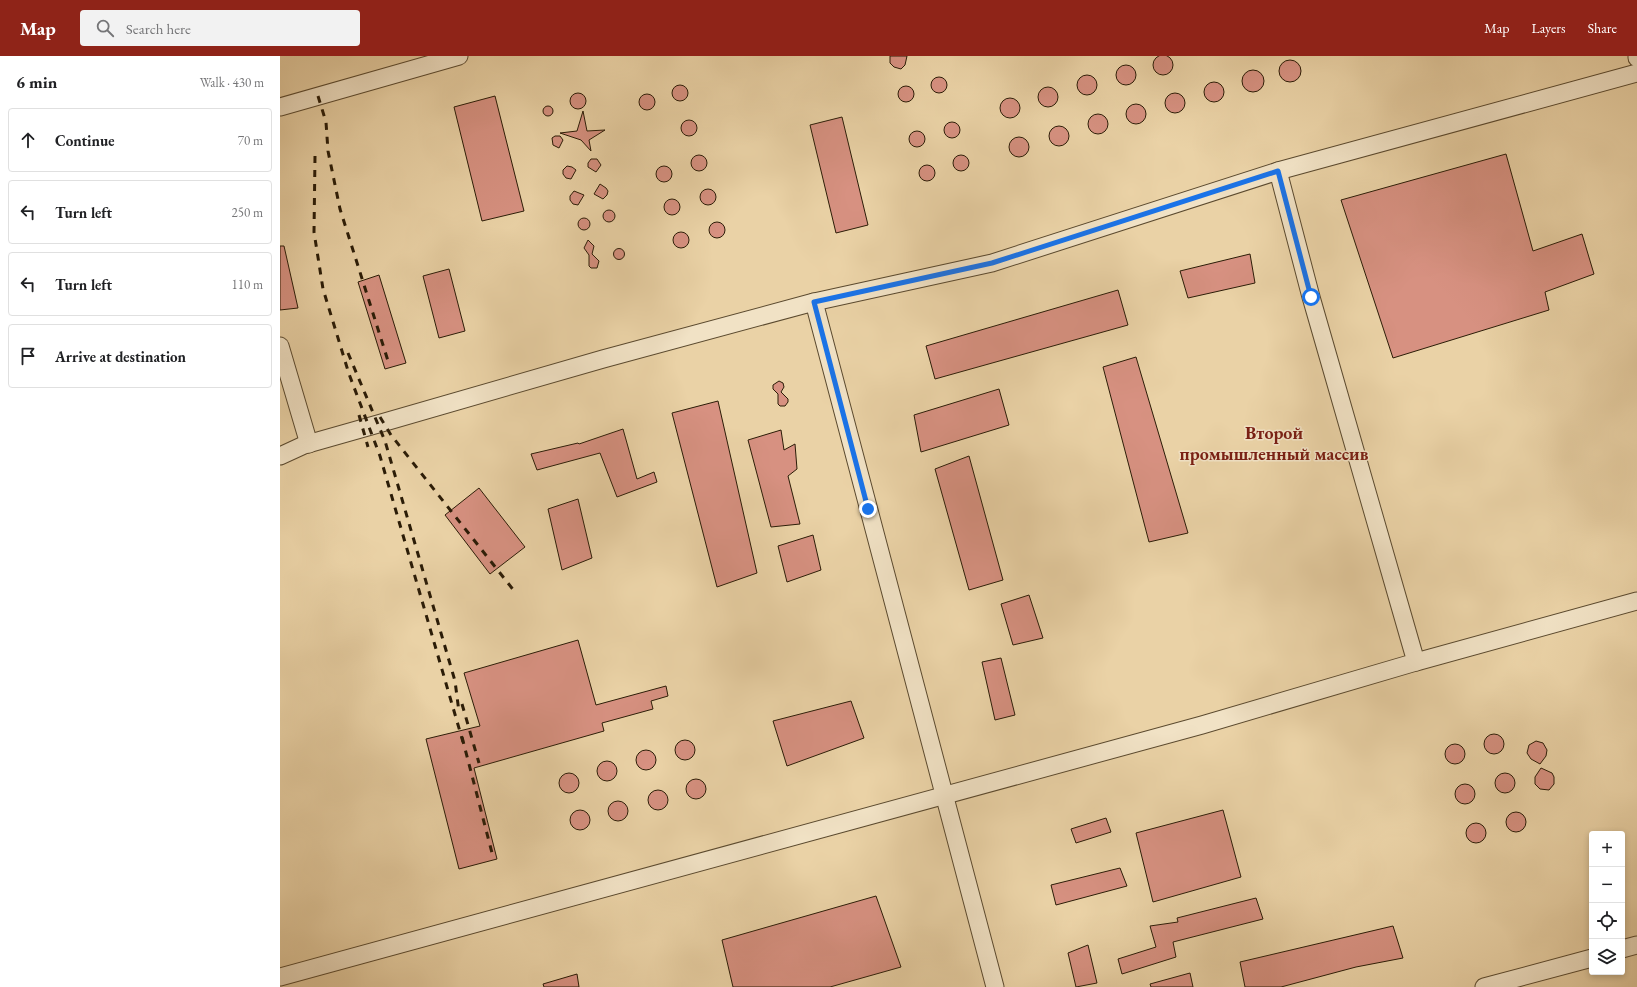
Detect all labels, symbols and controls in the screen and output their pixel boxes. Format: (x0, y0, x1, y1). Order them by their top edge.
search box (80, 10, 360, 46)
text: Map (20, 16, 56, 41)
icon: search (94, 17, 116, 39)
text: Search here (126, 19, 191, 38)
text: Map (1484, 19, 1509, 37)
text: Layers (1531, 19, 1566, 37)
text: Share (1588, 19, 1617, 37)
text: 6 min (16, 71, 57, 93)
text: Walk · 430 m (200, 74, 264, 91)
icon: ahead (17, 129, 39, 151)
text: Continue (55, 131, 115, 150)
text: 70 m (238, 132, 263, 149)
icon: left (17, 201, 39, 223)
text: Turn left (55, 203, 112, 222)
text: 250 m (232, 204, 263, 221)
icon: left (17, 273, 39, 295)
text: Turn left (55, 275, 112, 294)
text: 110 m (232, 276, 263, 293)
route start (1302, 288, 1320, 306)
icon: arrive (17, 345, 39, 367)
text: Arrive at destination (55, 347, 186, 366)
district label: Второй промышленный массив (1180, 421, 1369, 465)
route end (859, 500, 877, 518)
map controls (1589, 831, 1625, 975)
button: + (1589, 831, 1625, 867)
button: − (1589, 867, 1625, 903)
button: locate (1589, 903, 1625, 939)
button: layers (1589, 939, 1625, 975)

